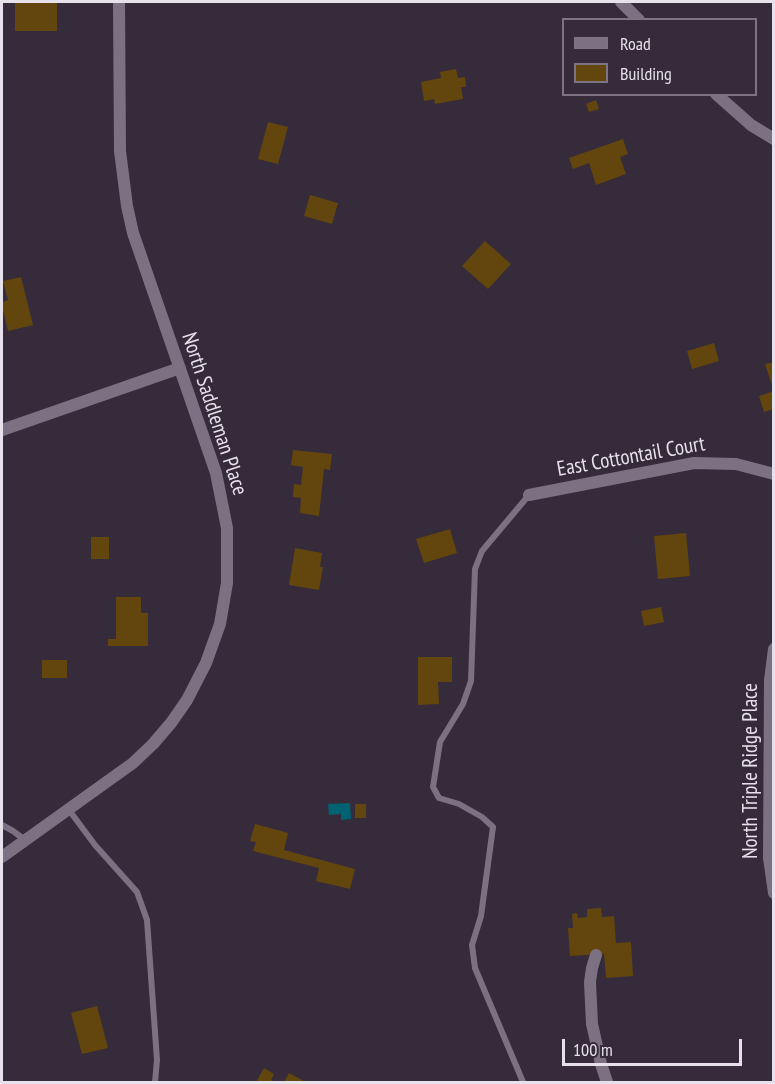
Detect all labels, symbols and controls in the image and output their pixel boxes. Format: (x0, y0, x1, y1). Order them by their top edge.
legend (562, 18, 757, 96)
text: Road (620, 32, 651, 55)
text: Building (620, 62, 672, 85)
street label: North Saddleman Place (176, 329, 252, 499)
street label: East Cottontail Court (555, 432, 707, 482)
street label: North Triple Ridge Place (738, 683, 764, 859)
scale bar (565, 1027, 745, 1065)
text: 100 m (573, 1038, 613, 1061)

